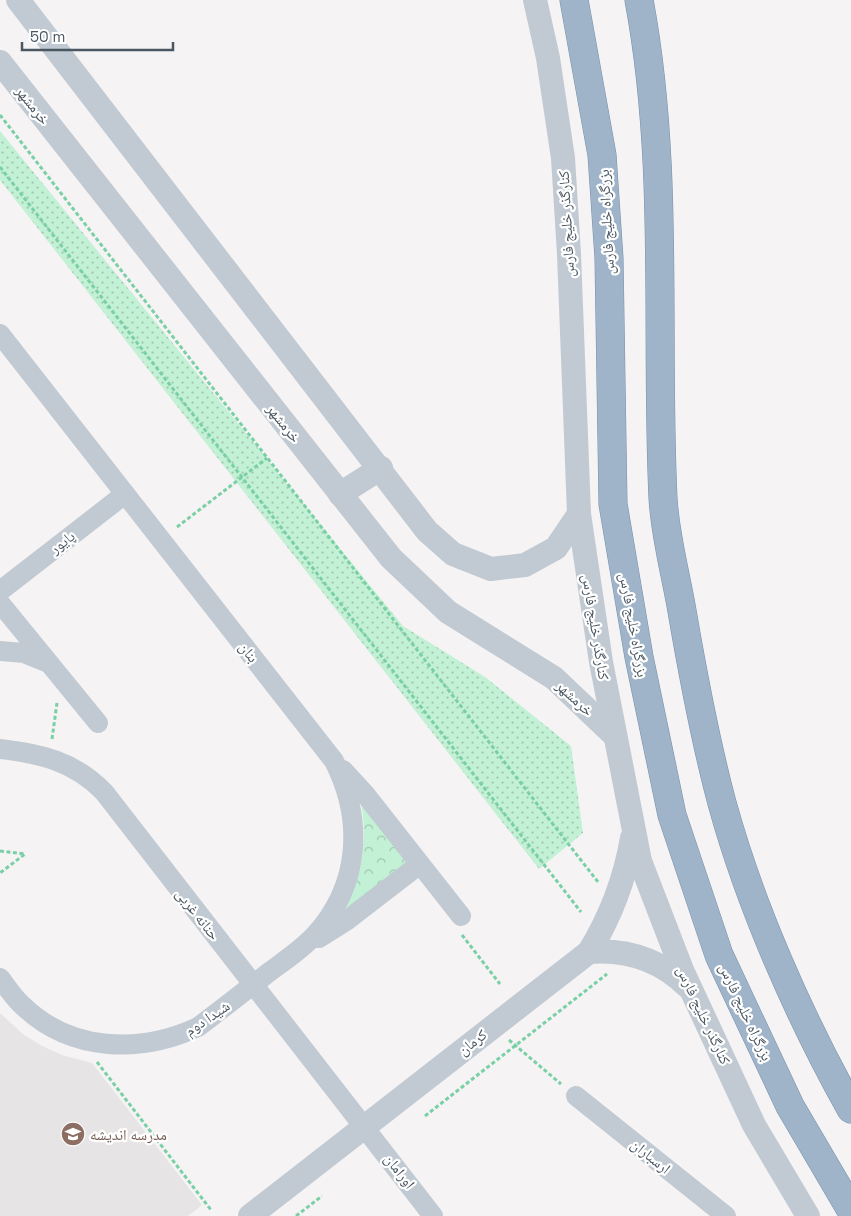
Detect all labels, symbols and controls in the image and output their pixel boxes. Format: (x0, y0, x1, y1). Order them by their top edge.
scale bar (22, 20, 174, 52)
text: 50 m (30, 27, 65, 46)
street label: خرمشهر (11, 81, 54, 129)
street label: بزرگراه خلیج فارس (594, 169, 619, 275)
street label: کنارگذر خلیج فارس (554, 170, 579, 278)
street label: خرمشهر (262, 399, 305, 447)
street label: پایور (45, 526, 79, 558)
street label: بزرگراه خلیج فارس (615, 571, 653, 679)
street label: کنارگذر خلیج فارس (577, 573, 614, 681)
street label: بنان (234, 638, 263, 667)
street label: خرمشهر (552, 675, 598, 720)
street label: حنانه غربی (171, 884, 224, 945)
street label: بزرگراه خلیج فارس (714, 960, 777, 1064)
street label: کنارگذر خلیج فارس (672, 963, 735, 1068)
street label: شیدا دوم (181, 996, 234, 1041)
street label: کرمان (454, 1025, 491, 1060)
school or university icon: مدرسه اندیشه (60, 1121, 86, 1147)
place label: مدرسه اندیشه (90, 1125, 167, 1144)
street label: ارسباران (627, 1134, 675, 1178)
street label: اورامان (380, 1150, 420, 1193)

